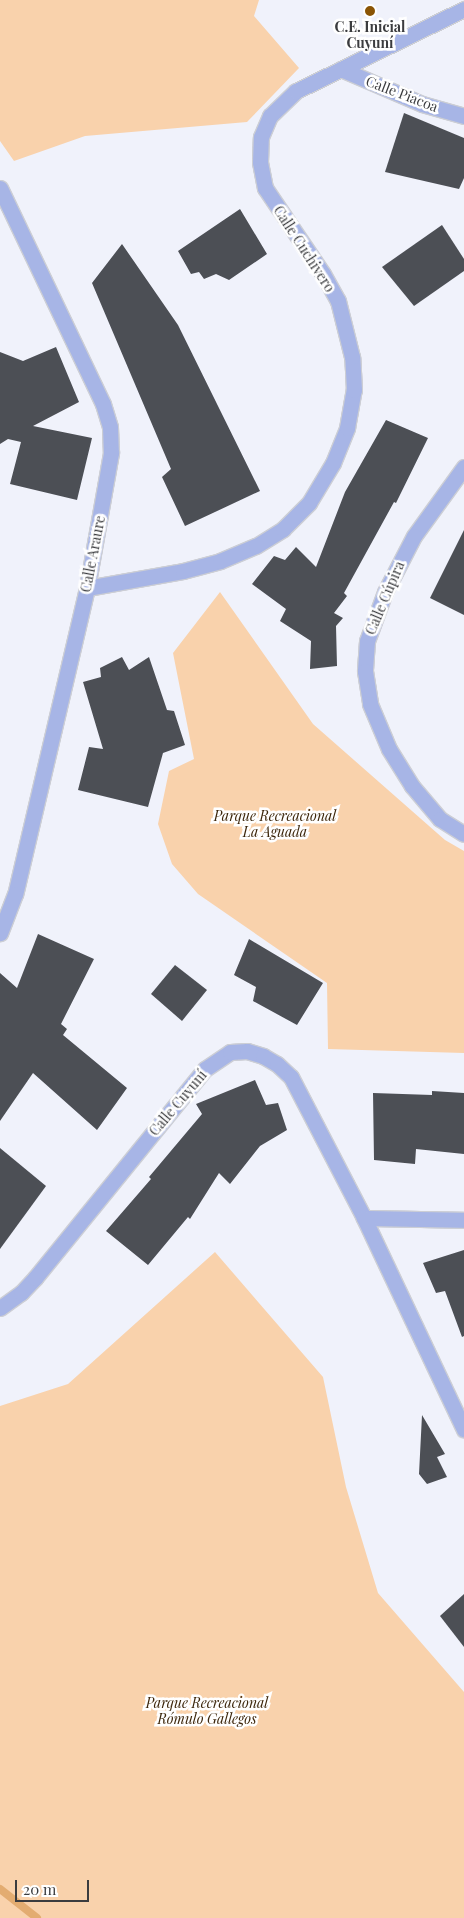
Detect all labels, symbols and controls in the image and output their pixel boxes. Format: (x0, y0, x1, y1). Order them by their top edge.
marker: C.E. Inicial Cuyuní (364, 5, 376, 17)
place label: C.E. Inicial Cuyuní (335, 19, 405, 52)
street label: Calle Piacoa (364, 73, 440, 115)
street label: Calle Cuchivero (270, 203, 338, 295)
street label: Calle Araure (77, 514, 109, 594)
street label: Calle Cúpira (362, 559, 408, 637)
park label: Parque Recreacional La Aguada (214, 808, 336, 840)
street label: Calle Cuyuní (146, 1067, 210, 1139)
park label: Parque Recreacional Rómulo Gallegos (146, 1695, 268, 1728)
scale bar (18, 1870, 91, 1902)
text: 20 m (23, 1879, 56, 1899)

